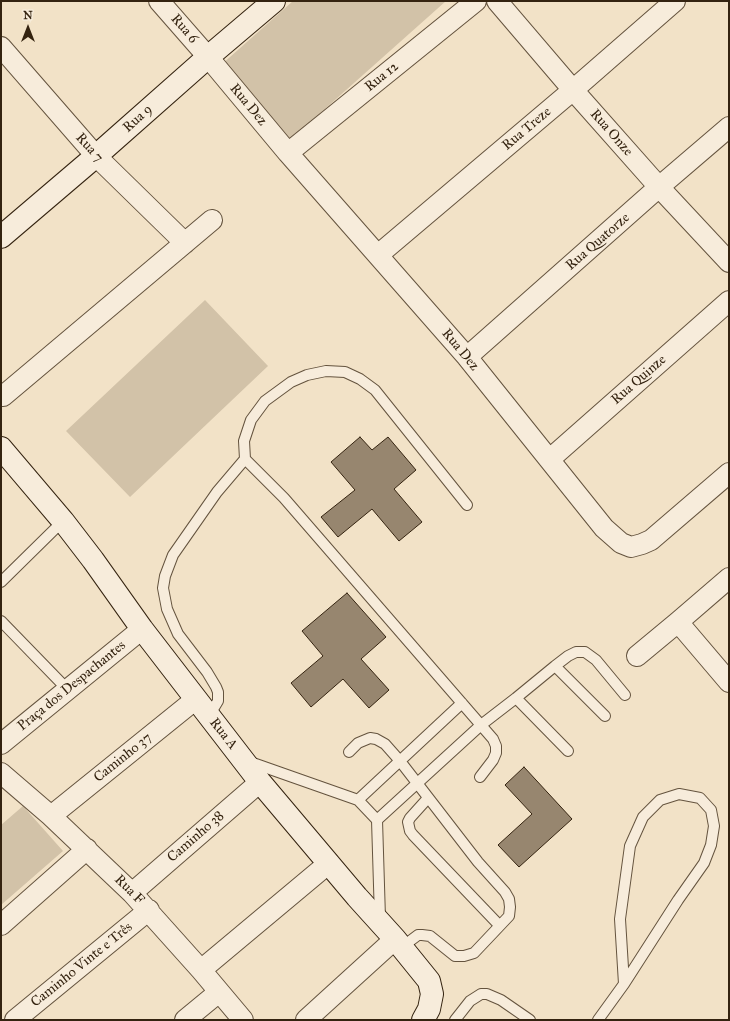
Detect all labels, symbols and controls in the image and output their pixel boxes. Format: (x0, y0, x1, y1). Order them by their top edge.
north arrow (8, 8, 48, 48)
text: N (23, 9, 33, 22)
street label: Rua 6 (167, 11, 201, 47)
street label: Rua 12 (362, 58, 402, 96)
street label: Rua Dez (226, 81, 270, 129)
street label: Rua 9 (120, 102, 156, 136)
street label: Rua Treze (499, 104, 555, 154)
street label: Rua Onze (586, 106, 636, 160)
street label: Rua 7 (72, 130, 106, 166)
street label: Rua Quatorze (563, 210, 633, 274)
street label: Rua Dez (438, 326, 482, 374)
street label: Rua Quinze (608, 352, 670, 408)
street label: Praça dos Despachantes (15, 637, 129, 735)
street label: Rua A (205, 715, 241, 753)
street label: Caminho 37 (91, 730, 155, 786)
street label: Caminho 38 (164, 808, 228, 866)
street label: Rua F (111, 872, 147, 908)
street label: Caminho Vinte e Três (28, 919, 136, 1011)

